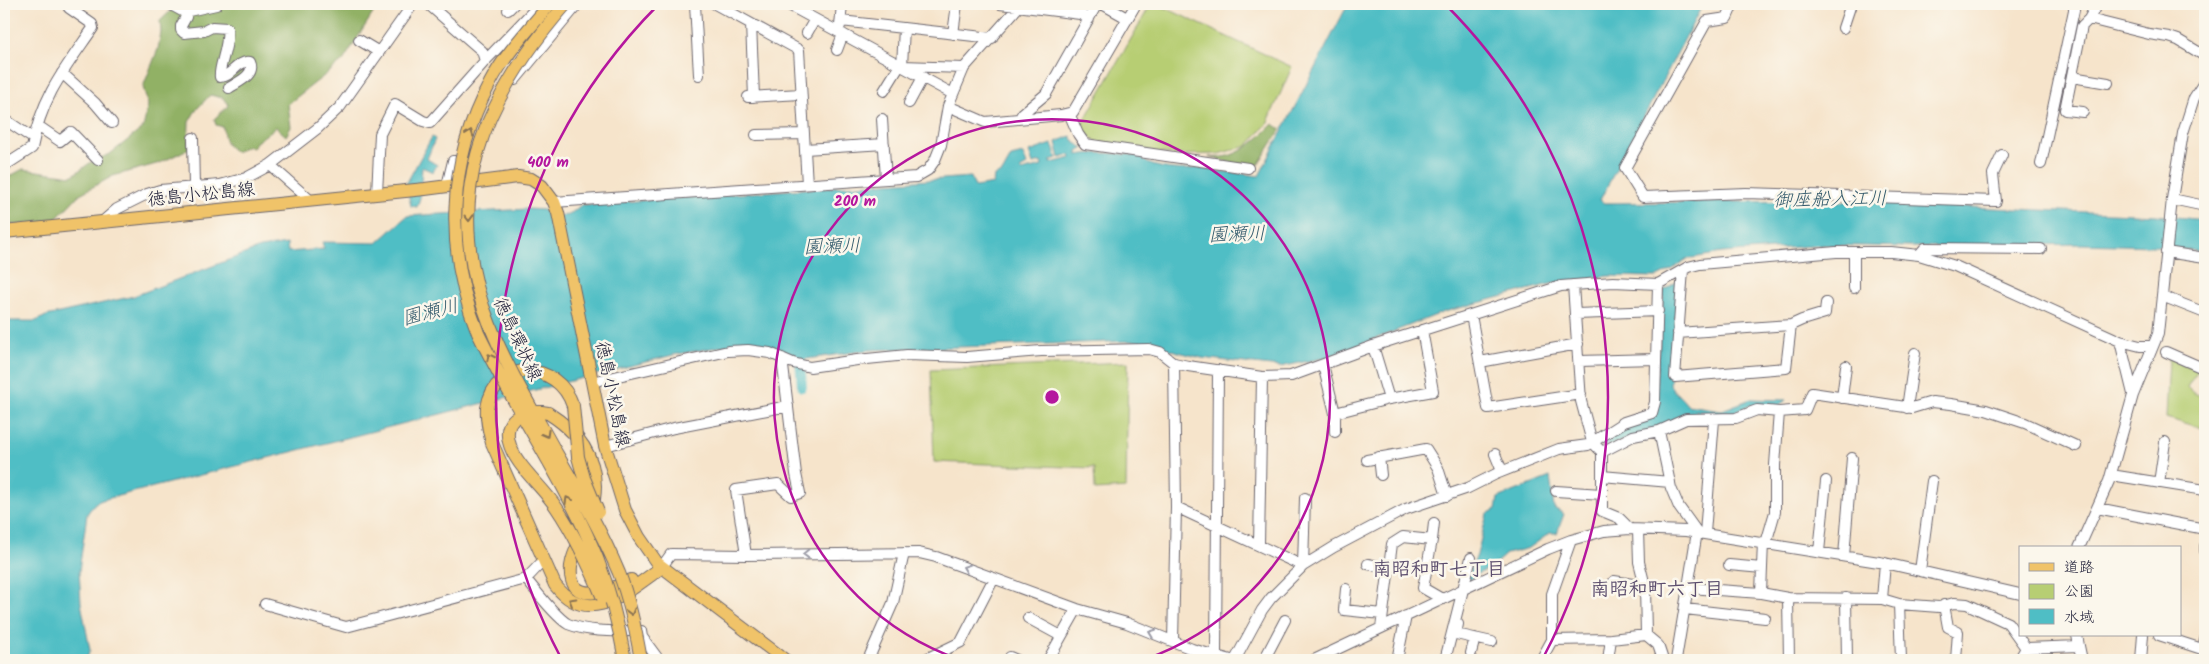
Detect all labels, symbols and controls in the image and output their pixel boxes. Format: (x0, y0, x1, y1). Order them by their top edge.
one-way arrow (464, 129, 474, 137)
text: 400 m (527, 151, 569, 175)
street label: 徳島小松島線 (146, 175, 256, 216)
water label: 御座船入江川 (1773, 184, 1887, 216)
text: 200 m (834, 190, 876, 214)
one-way arrow (464, 214, 474, 222)
water label: 園瀬川 (1208, 219, 1266, 251)
water label: 園瀬川 (803, 231, 861, 263)
water label: 園瀬川 (399, 291, 462, 334)
street label: 徳島環状線 (484, 293, 549, 387)
street label: 徳島小松島線 (586, 338, 637, 450)
one-way arrow (486, 354, 496, 363)
centre of rings (1043, 388, 1061, 406)
one-way arrow (540, 429, 550, 438)
one-way arrow (564, 496, 574, 505)
legend (2019, 546, 2182, 636)
one-way arrow (802, 549, 810, 560)
district label: 南昭和町七丁目 (1372, 555, 1506, 585)
text: 道路 (2064, 556, 2094, 580)
one-way arrow (962, 564, 971, 574)
district label: 南昭和町六丁目 (1590, 575, 1724, 605)
text: 公園 (2064, 580, 2094, 604)
one-way arrow (569, 597, 578, 607)
text: 水域 (2064, 606, 2094, 630)
one-way arrow (625, 607, 636, 616)
one-way arrow (1149, 629, 1157, 639)

